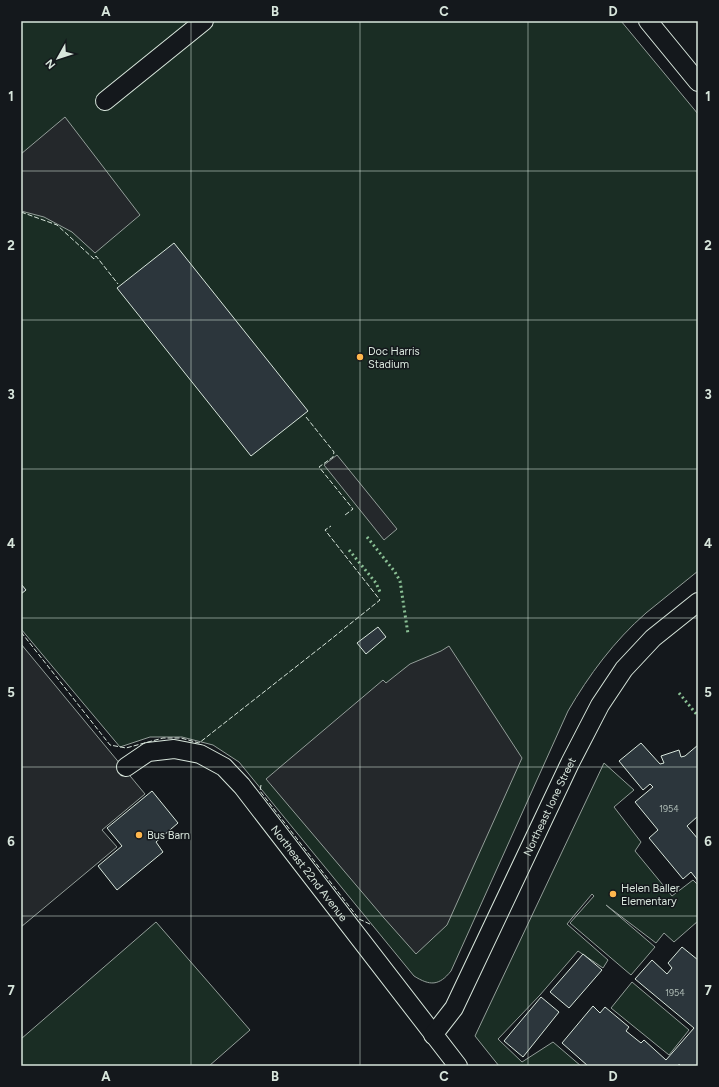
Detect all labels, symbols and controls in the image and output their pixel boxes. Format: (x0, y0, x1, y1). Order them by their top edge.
text: A (101, 4, 111, 19)
text: B (271, 4, 279, 19)
text: C (439, 4, 449, 19)
text: D (608, 4, 618, 19)
north arrow (38, 38, 78, 78)
text: N (43, 57, 58, 71)
text: 1 (8, 89, 14, 104)
text: 1 (705, 89, 711, 104)
text: 2 (7, 238, 15, 253)
text: 2 (704, 238, 712, 253)
place label: Doc Harris Stadium (368, 345, 420, 371)
marker: Doc Harris Stadium (355, 352, 365, 362)
text: 3 (7, 387, 15, 402)
text: 3 (704, 387, 712, 402)
text: 4 (7, 536, 15, 551)
text: 4 (704, 536, 712, 551)
text: 5 (7, 685, 15, 700)
text: 5 (704, 685, 712, 700)
street label: Northeast Ione Street (521, 755, 579, 858)
house number: 1954 (659, 803, 679, 814)
street label: Northeast 22nd Avenue (268, 823, 350, 924)
place label: Bus Barn (147, 829, 190, 842)
marker: Bus Barn (134, 830, 144, 840)
text: 6 (7, 834, 15, 849)
text: 6 (704, 834, 712, 849)
place label: Helen Baller Elementary (621, 882, 680, 908)
marker: Helen Baller Elementary (608, 889, 618, 899)
text: 7 (7, 983, 15, 998)
text: 7 (704, 983, 712, 998)
house number: 1954 (665, 987, 685, 998)
text: A (101, 1069, 111, 1084)
text: B (271, 1069, 279, 1084)
text: C (439, 1069, 449, 1084)
text: D (608, 1069, 618, 1084)

